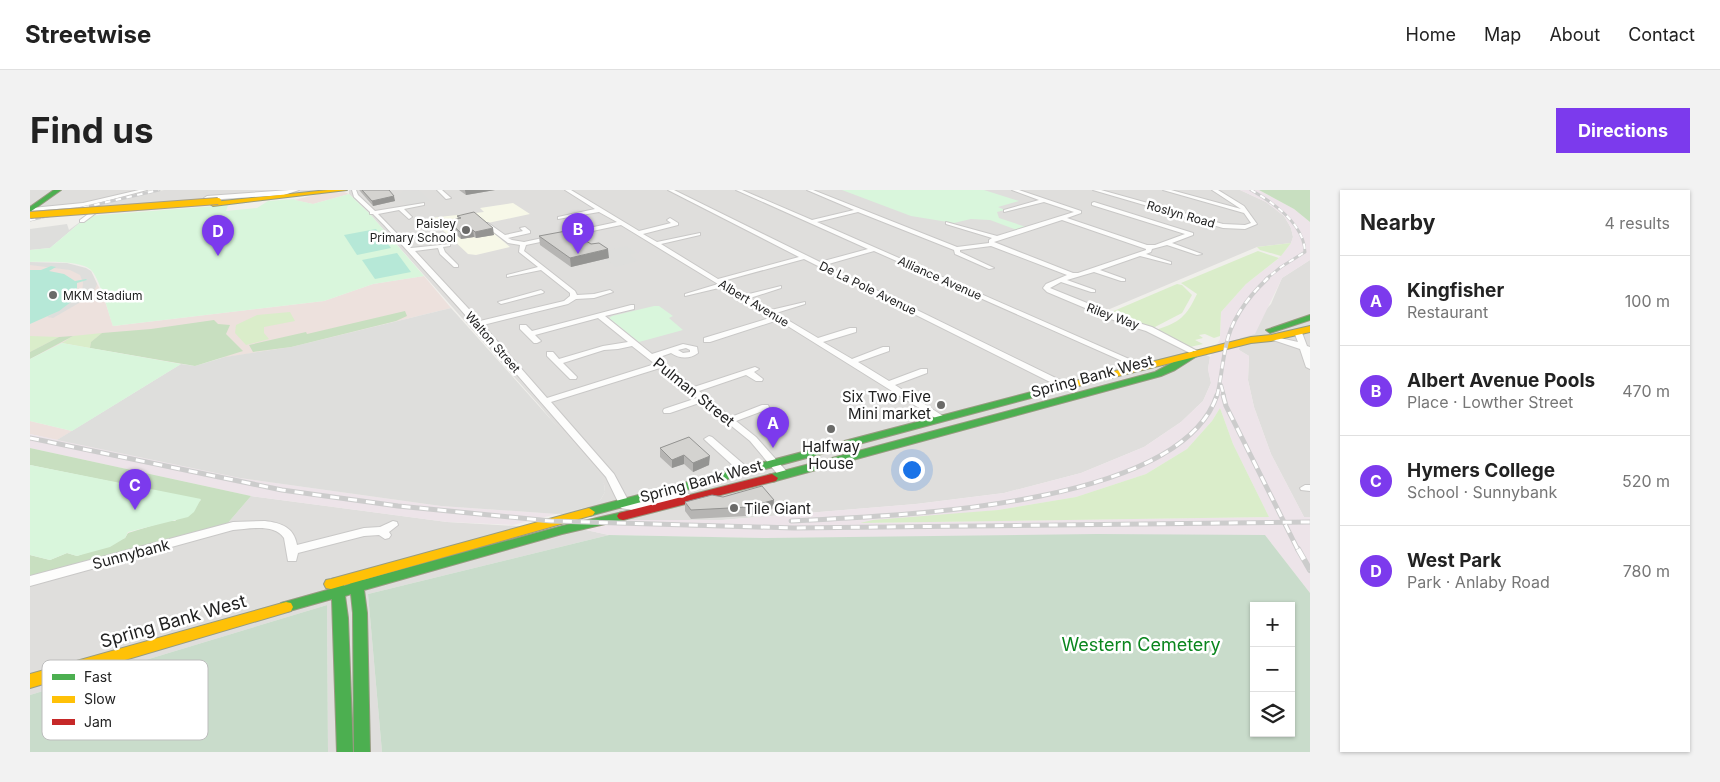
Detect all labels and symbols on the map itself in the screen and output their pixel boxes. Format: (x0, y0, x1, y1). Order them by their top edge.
street label: Roslyn Road (1145, 197, 1217, 231)
pin: B (562, 213, 594, 254)
pin: D (202, 215, 234, 256)
place label: Paisley Primary School (370, 216, 456, 245)
marker: Paisley Primary School (460, 224, 472, 236)
street label: Alliance Avenue (896, 253, 984, 303)
street label: De La Pole Avenue (817, 258, 919, 318)
street label: Albert Avenue (716, 276, 792, 330)
place label: MKM Stadium (63, 288, 142, 303)
marker: MKM Stadium (47, 289, 59, 301)
street label: Riley Way (1085, 300, 1142, 333)
street label: Walton Street (462, 308, 524, 376)
street label: Spring Bank West (1029, 351, 1155, 401)
street label: Pulman Street (650, 353, 739, 431)
place label: Six Two Five Mini market (842, 387, 931, 423)
marker: Six Two Five Mini market (935, 399, 947, 411)
pin: A (757, 407, 789, 448)
marker: Halfway House (825, 423, 837, 435)
place label: Halfway House (802, 437, 861, 473)
street label: Spring Bank West (638, 456, 764, 506)
your location (899, 457, 925, 483)
pin: C (119, 469, 151, 510)
place label: Tile Giant (744, 499, 811, 518)
marker: Tile Giant (728, 502, 740, 514)
street label: Sunnybank (90, 534, 173, 573)
street label: Spring Bank West (98, 590, 249, 652)
park label: Western Cemetery (1061, 634, 1221, 655)
legend (42, 660, 208, 740)
text: Fast (84, 668, 112, 685)
text: Slow (84, 690, 116, 707)
text: Jam (84, 713, 112, 730)

